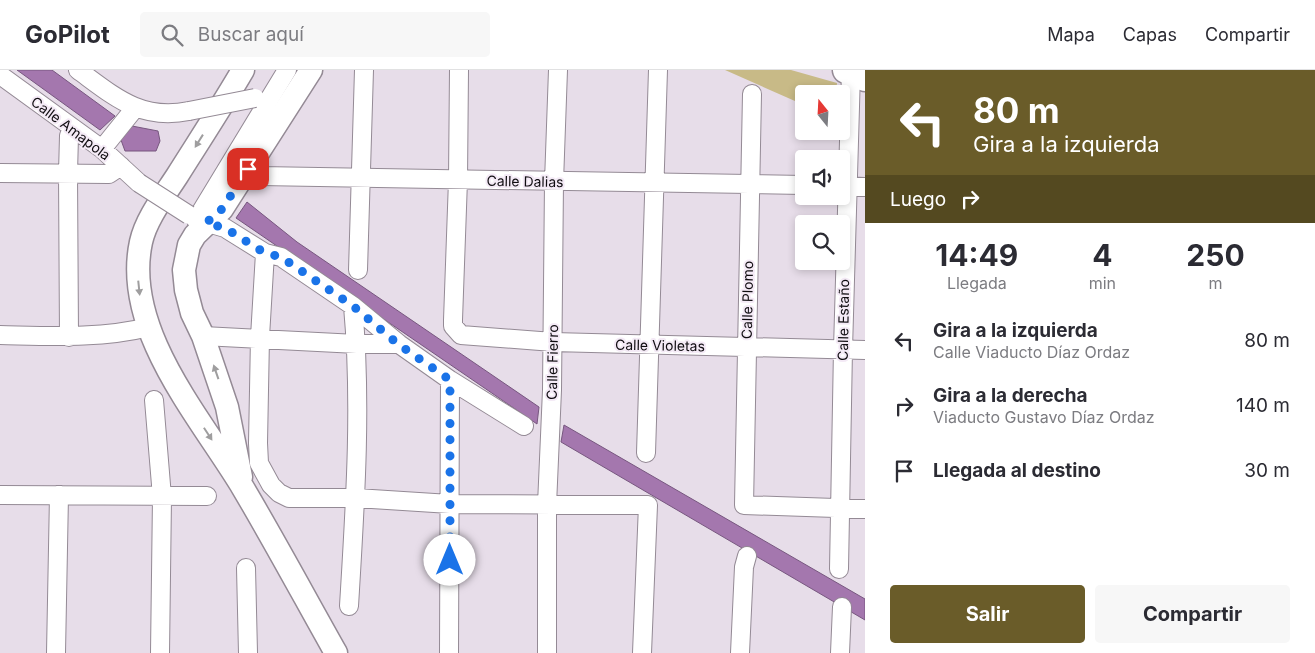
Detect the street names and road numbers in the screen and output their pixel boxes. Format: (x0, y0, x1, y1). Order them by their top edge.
street label: Calle Amapola (28, 93, 114, 163)
street label: Calle Dalias (486, 172, 564, 190)
street label: Calle Plomo (738, 261, 756, 339)
street label: Calle Estaño (834, 279, 852, 361)
street label: Calle Fierro (543, 324, 561, 400)
street label: Calle Violetas (615, 336, 705, 354)

